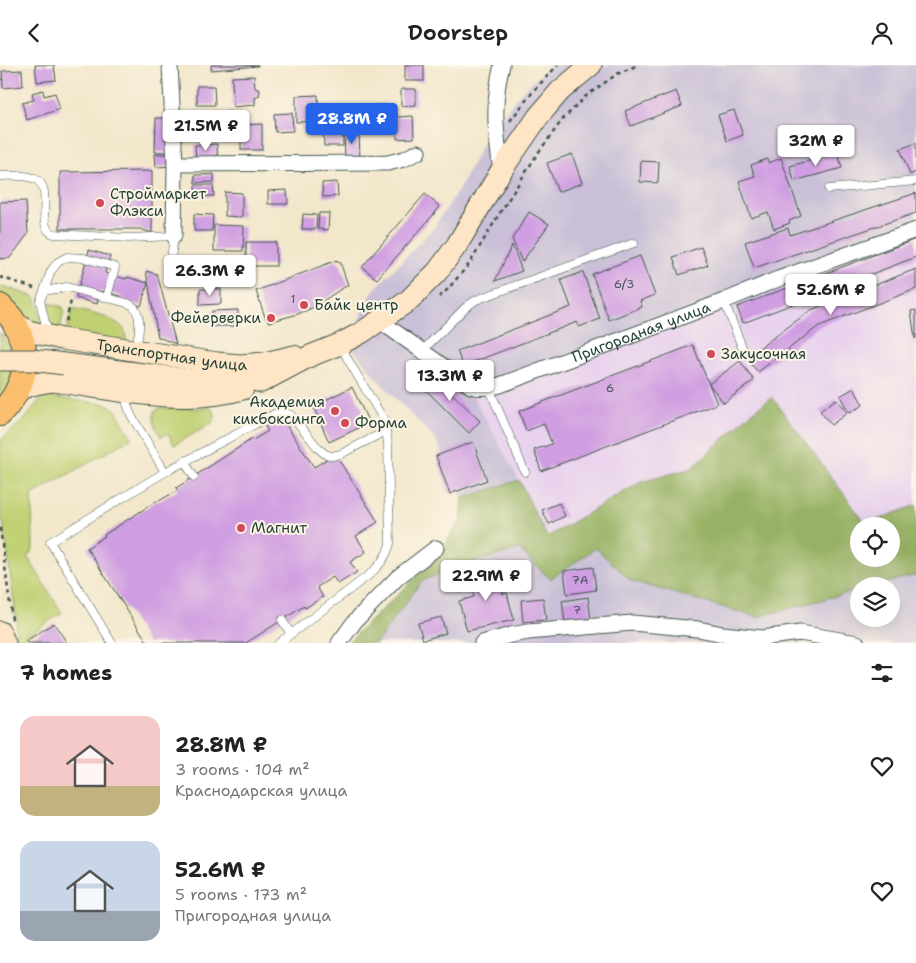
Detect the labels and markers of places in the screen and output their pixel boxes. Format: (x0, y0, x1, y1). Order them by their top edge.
pin: 28.8M ₽ (306, 103, 398, 145)
pin: 21.5M ₽ (160, 109, 252, 152)
pin: 32M ₽ (781, 124, 851, 167)
place label: Строймаркет Флэкси (110, 184, 207, 221)
marker: Строймаркет Флэкси (94, 197, 106, 209)
pin: 26.3M ₽ (164, 255, 256, 297)
pin: 52.6M ₽ (785, 273, 877, 316)
place label: Байк центр (314, 295, 398, 315)
marker: Байк центр (298, 299, 310, 311)
place label: Фейерверки (171, 308, 261, 328)
marker: Фейерверки (265, 312, 277, 324)
place label: Закусочная (721, 344, 806, 364)
marker: Закусочная (705, 348, 717, 360)
pin: 13.3M ₽ (404, 359, 496, 402)
place label: Академия кикбоксинга (233, 392, 326, 429)
marker: Академия кикбоксинга (329, 405, 341, 417)
place label: Форма (355, 413, 407, 433)
marker: Форма (339, 417, 351, 429)
place label: Магнит (251, 518, 307, 538)
marker: Магнит (235, 522, 247, 534)
pin: 22.9M ₽ (440, 559, 532, 602)

